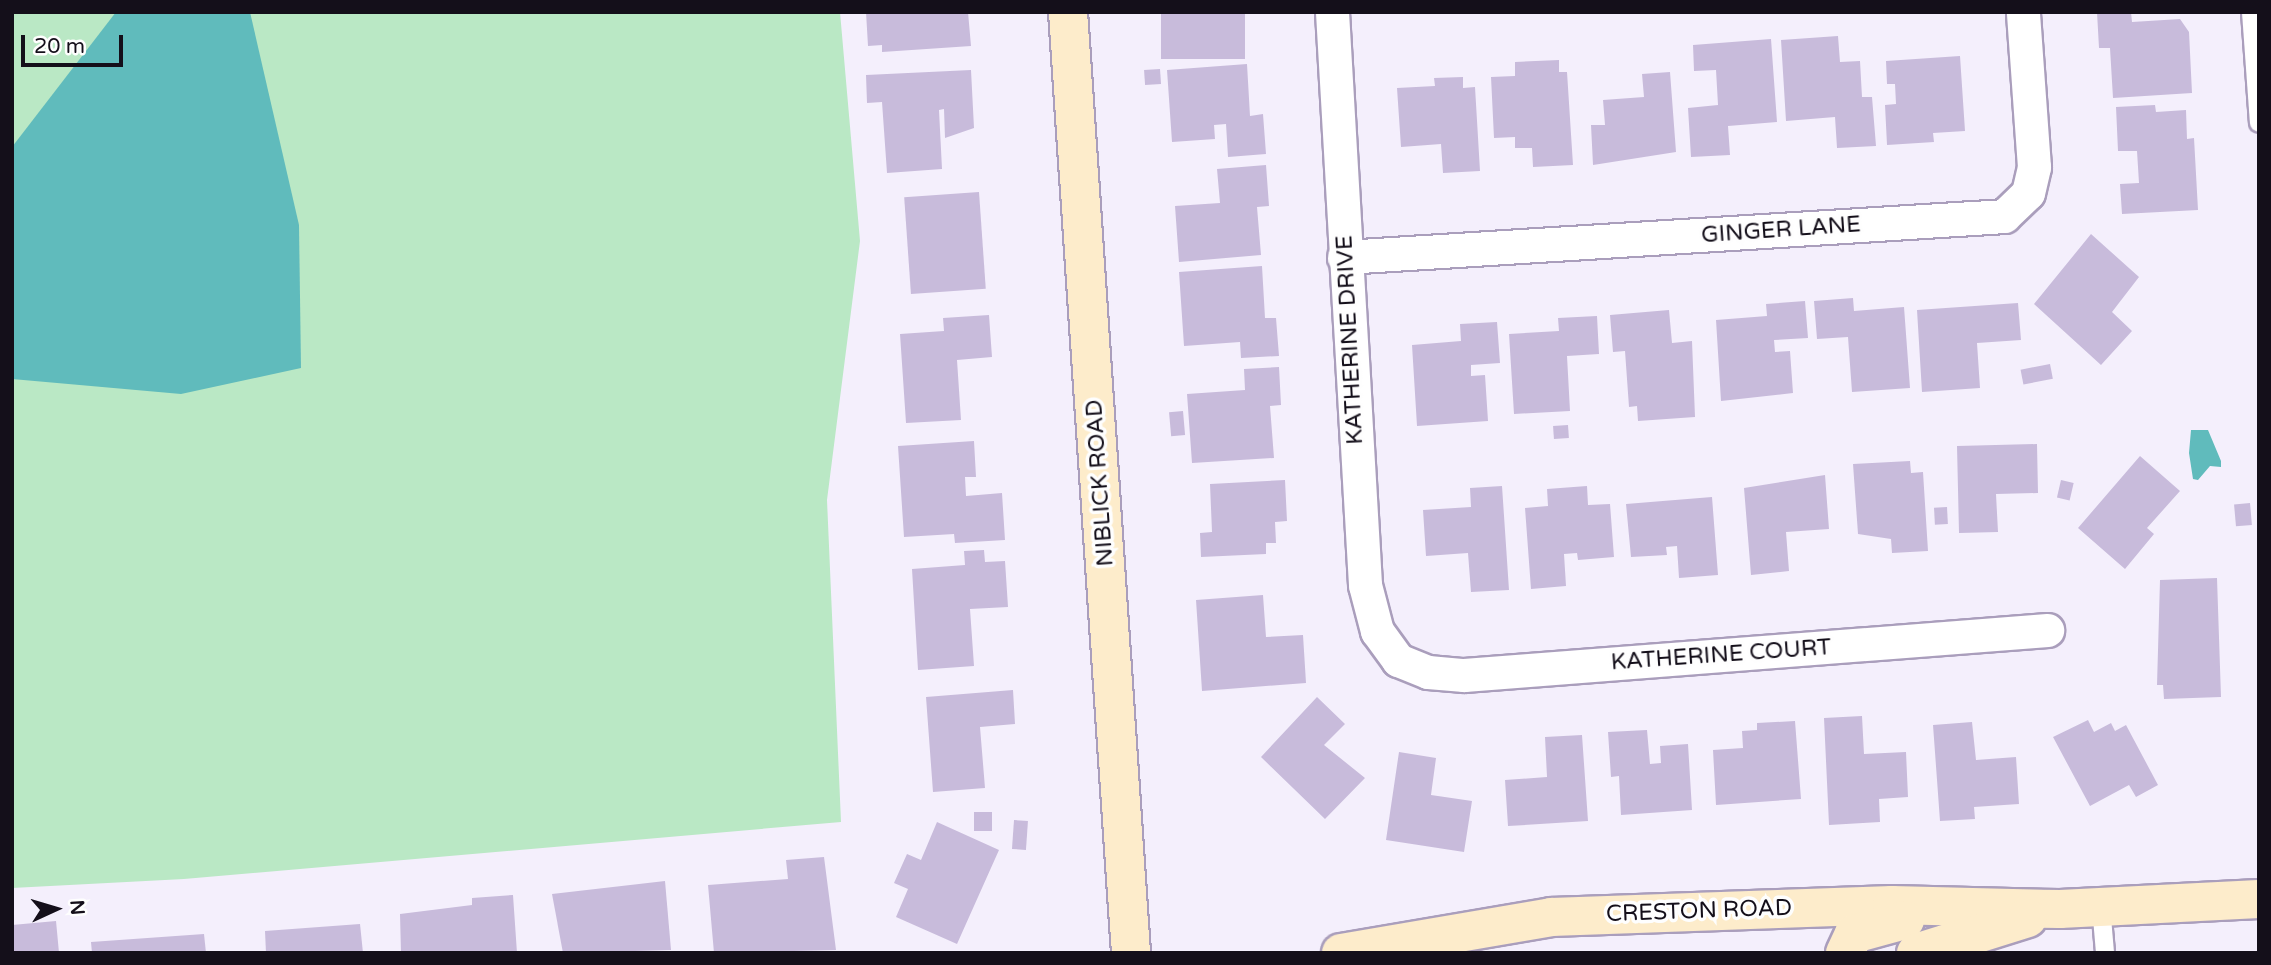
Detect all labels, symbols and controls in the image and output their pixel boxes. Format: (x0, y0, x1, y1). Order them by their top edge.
scale bar (24, 21, 126, 65)
text: 20 m (34, 34, 85, 59)
street label: GINGER LANE (1700, 211, 1862, 249)
street label: KATHERINE DRIVE (1331, 235, 1369, 445)
street label: NIBLICK ROAD (1080, 399, 1120, 567)
street label: KATHERINE COURT (1610, 634, 1832, 676)
north arrow (21, 874, 91, 944)
street label: CRESTON ROAD (1606, 894, 1792, 928)
text: N (65, 899, 88, 916)

